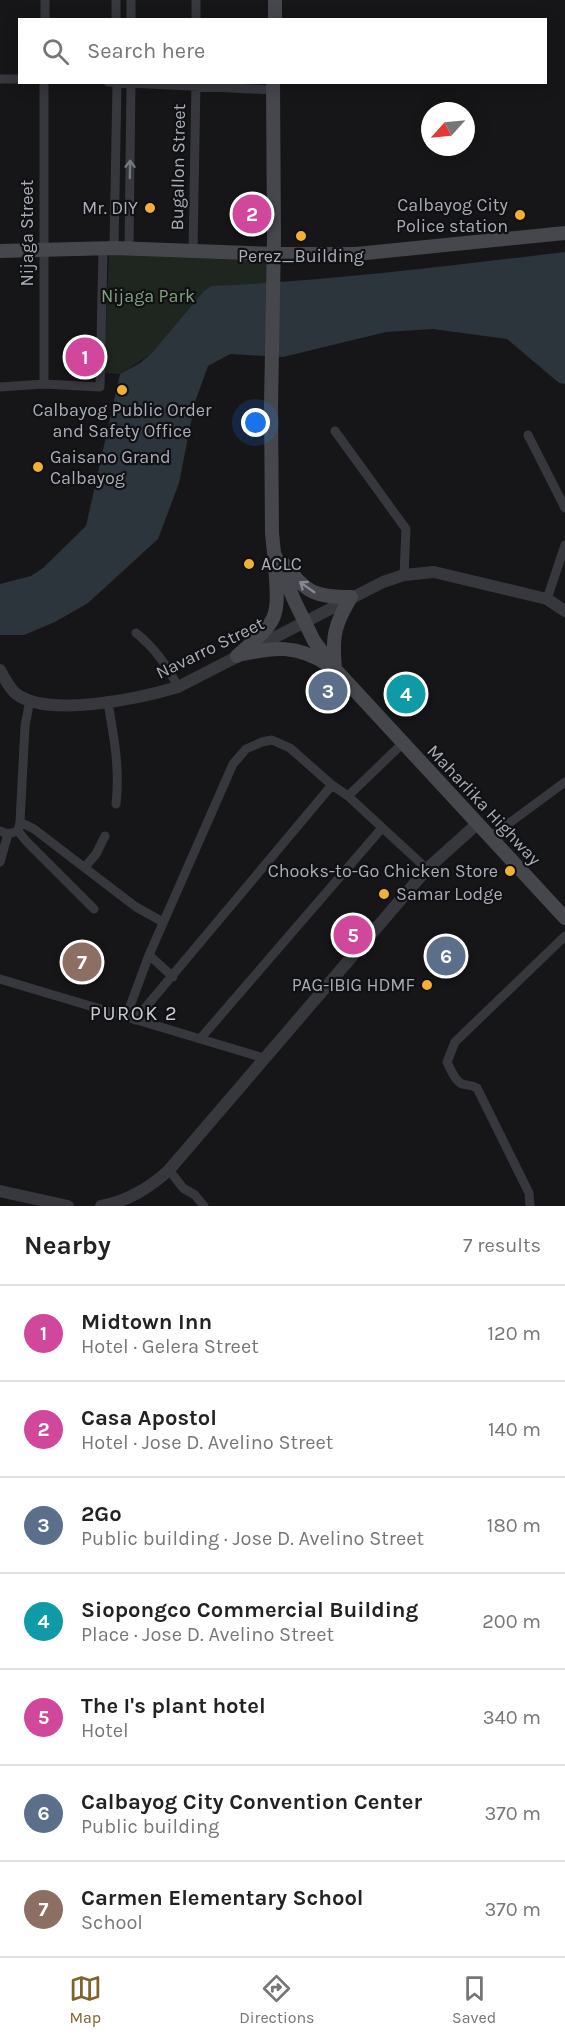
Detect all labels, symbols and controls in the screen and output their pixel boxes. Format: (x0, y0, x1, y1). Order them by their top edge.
search box (18, 18, 547, 84)
icon: search (39, 35, 72, 68)
text: Search here (87, 38, 205, 64)
north arrow (421, 102, 475, 156)
street label: Bugallon Street (166, 103, 190, 230)
one-way arrow (124, 160, 136, 180)
street label: Nijaga Street (16, 179, 38, 286)
pin: 2 (232, 192, 272, 236)
place label: Calbayog City Police station (396, 194, 509, 237)
place label: Mr. DIY (82, 197, 138, 219)
marker: Mr. DIY (143, 201, 157, 215)
marker: Calbayog City Police station (513, 208, 527, 222)
marker: Perez_Building (294, 229, 308, 243)
place label: Perez_Building (238, 245, 364, 267)
park label: Nijaga Park (101, 285, 195, 307)
pin: 1 (66, 334, 104, 380)
marker: Calbayog Public Order and Safety Office (115, 383, 129, 397)
place label: Calbayog Public Order and Safety Office (32, 399, 212, 442)
your location (241, 408, 270, 437)
place label: Gaisano Grand Calbayog (50, 446, 171, 489)
marker: Gaisano Grand Calbayog (31, 460, 45, 474)
place label: ACLC (261, 553, 302, 575)
marker: ACLC (242, 557, 256, 571)
one-way arrow (299, 581, 315, 593)
street label: Navarro Street (152, 612, 268, 684)
pin: 3 (308, 668, 348, 714)
pin: 4 (386, 672, 426, 716)
street label: Maharlika Highway (422, 740, 546, 870)
place label: Chooks-to-Go Chicken Store (268, 860, 498, 882)
marker: Chooks-to-Go Chicken Store (503, 864, 517, 878)
place label: Samar Lodge (396, 883, 503, 905)
marker: Samar Lodge (377, 887, 391, 901)
pin: 5 (334, 912, 372, 958)
pin: 6 (426, 934, 466, 978)
pin: 7 (62, 940, 101, 984)
place label: PAG-IBIG HDMF (292, 974, 415, 996)
marker: PAG-IBIG HDMF (420, 978, 434, 992)
district label: PUROK 2 (90, 1002, 178, 1025)
text: Nearby (24, 1230, 111, 1261)
text: 7 results (463, 1234, 541, 1257)
text: Midtown Inn (81, 1309, 212, 1335)
text: 1 (40, 1322, 47, 1345)
text: 120 m (487, 1322, 541, 1345)
text: Hotel · Gelera Street (81, 1335, 259, 1358)
text: Casa Apostol (81, 1405, 217, 1431)
text: 2 (37, 1418, 50, 1441)
text: 140 m (488, 1418, 541, 1441)
text: Hotel · Jose D. Avelino Street (81, 1431, 333, 1454)
text: 2Go (81, 1501, 122, 1527)
text: 3 (37, 1514, 50, 1537)
text: 180 m (487, 1514, 541, 1537)
text: Public building · Jose D. Avelino Street (81, 1527, 424, 1550)
text: Siopongco Commercial Building (81, 1597, 418, 1623)
text: 4 (38, 1610, 49, 1633)
text: 200 m (482, 1610, 541, 1633)
text: Place · Jose D. Avelino Street (81, 1623, 334, 1646)
text: The I's plant hotel (81, 1693, 266, 1719)
text: 5 (38, 1706, 49, 1729)
text: 340 m (483, 1706, 541, 1729)
text: Hotel (81, 1719, 129, 1742)
text: Calbayog City Convention Center (81, 1789, 422, 1815)
text: 6 (37, 1802, 50, 1825)
text: 370 m (484, 1802, 541, 1825)
text: Public building (81, 1815, 219, 1838)
text: Carmen Elementary School (81, 1885, 364, 1911)
text: 7 (39, 1898, 48, 1921)
text: 370 m (484, 1898, 541, 1921)
text: School (81, 1911, 143, 1934)
tab: Map (69, 1972, 102, 2027)
tab: Directions (239, 1972, 314, 2027)
tab: Saved (452, 1972, 496, 2027)

